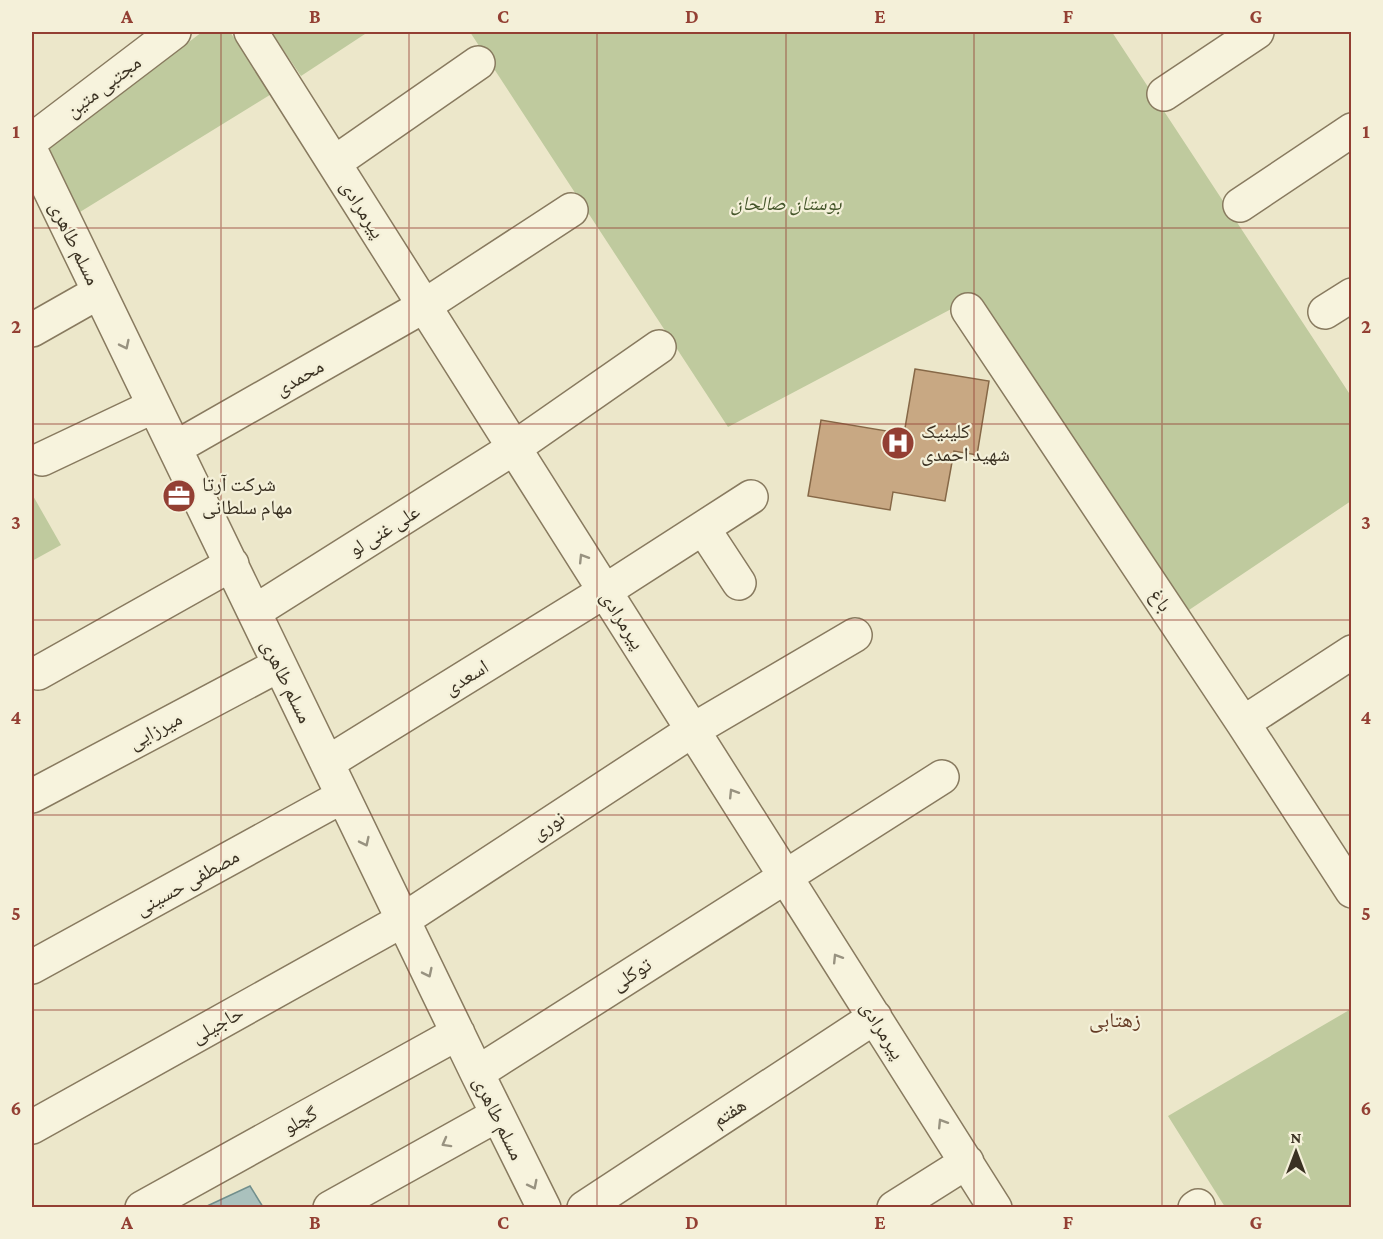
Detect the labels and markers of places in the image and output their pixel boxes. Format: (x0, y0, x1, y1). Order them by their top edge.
place label: کلینیک شهید احمدی (921, 420, 1010, 466)
hospital icon: کلینیک شهید احمدی (880, 425, 916, 461)
place label: شرکت آرتا مهام سلطانی (202, 473, 292, 521)
office icon: شرکت آرتا مهام سلطانی (161, 478, 197, 514)

